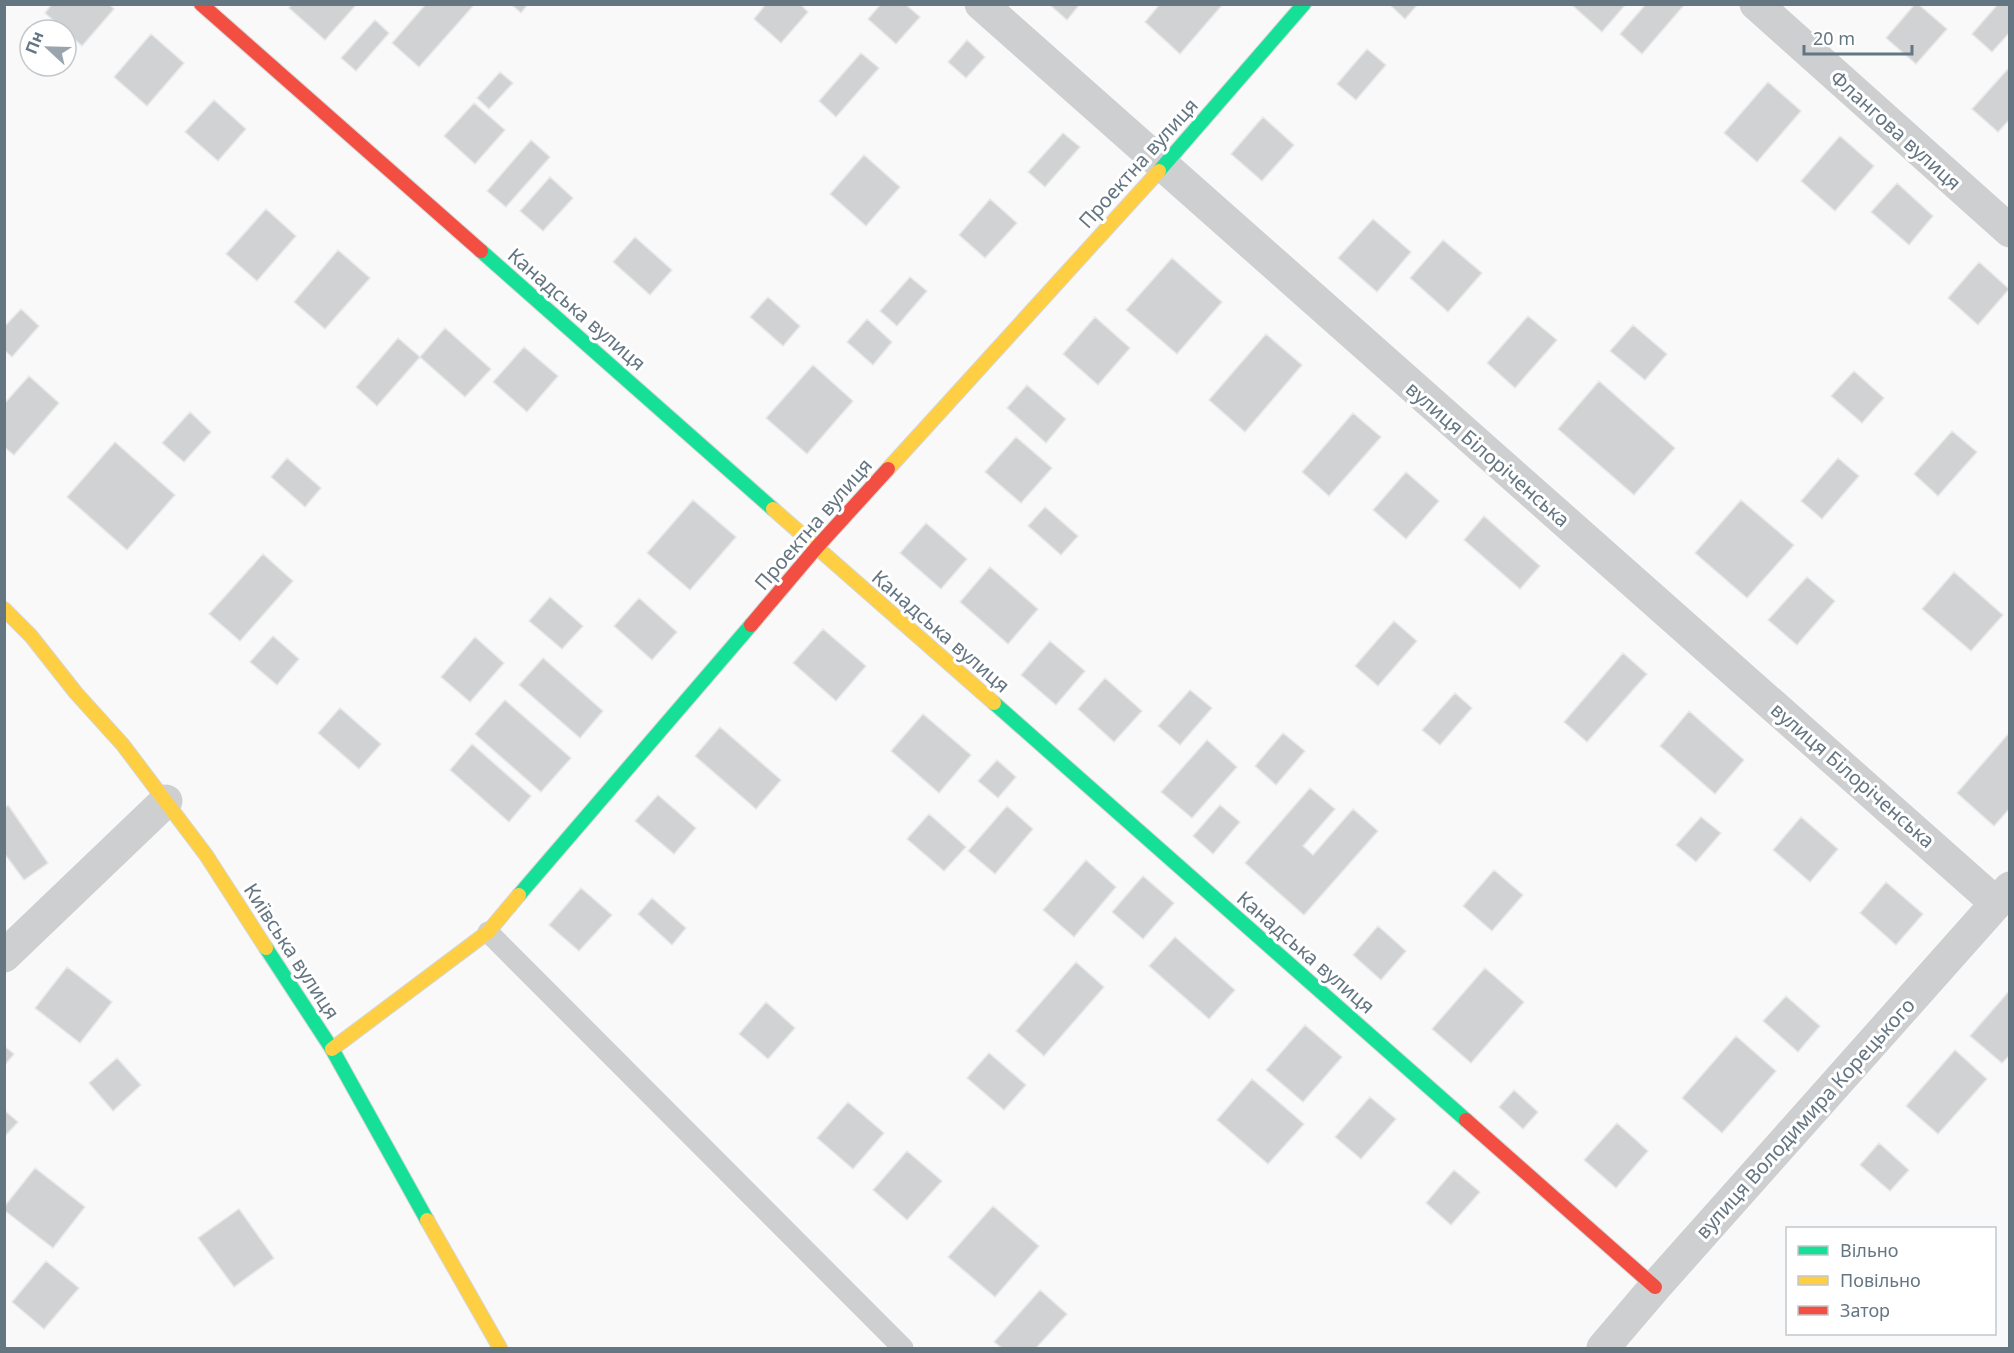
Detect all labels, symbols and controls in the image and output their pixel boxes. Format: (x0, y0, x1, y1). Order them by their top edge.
north arrow (18, 18, 78, 78)
scale bar (1804, 18, 1912, 56)
text: 20 m (1813, 26, 1855, 50)
text: Пн (20, 28, 49, 57)
street label: Флангова вулиця (1825, 64, 1967, 196)
street label: Проектна вулиця (1072, 92, 1204, 234)
street label: Канадська вулиця (502, 242, 652, 376)
street label: вулиця Білоріченська (1400, 375, 1576, 533)
street label: Проектна вулиця (748, 452, 878, 596)
street label: Канадська вулиця (866, 564, 1016, 698)
street label: вулиця Білоріченська (1765, 696, 1941, 854)
street label: Київська вулиця (238, 878, 346, 1024)
street label: Канадська вулиця (1231, 885, 1381, 1019)
street label: вулиця Володимира Корецького (1689, 992, 1921, 1244)
legend (1786, 1227, 1996, 1335)
text: Вільно (1840, 1238, 1898, 1262)
text: Повільно (1840, 1268, 1921, 1292)
text: Затор (1840, 1298, 1890, 1322)

